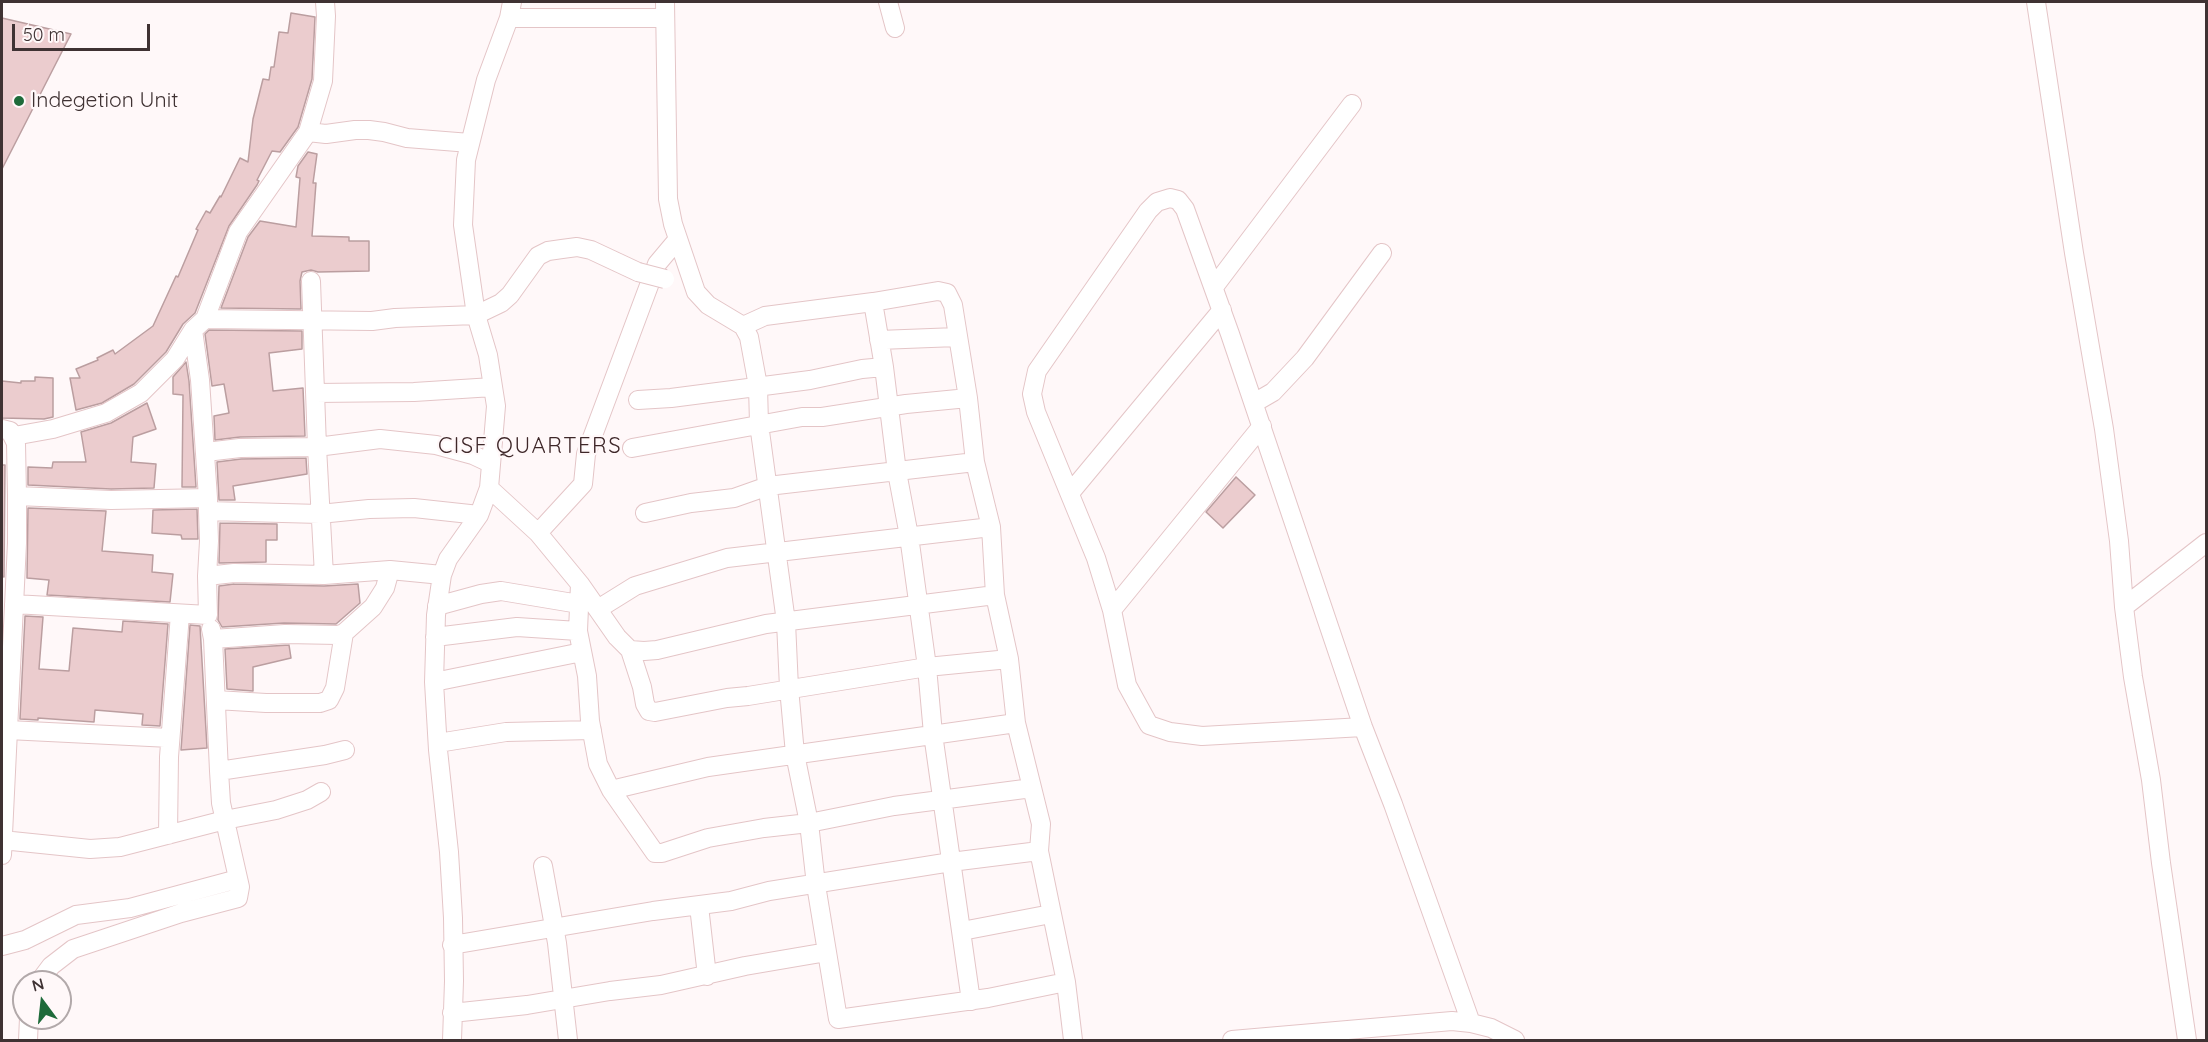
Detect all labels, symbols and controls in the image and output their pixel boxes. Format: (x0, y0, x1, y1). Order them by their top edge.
scale bar (15, 12, 153, 50)
text: 50 m (23, 23, 65, 46)
place label: Indegetion Unit (31, 88, 178, 114)
marker: Indegetion Unit (12, 94, 26, 108)
district label: CISF QUARTERS (438, 433, 622, 459)
north arrow (12, 970, 72, 1030)
text: N (30, 973, 46, 996)

